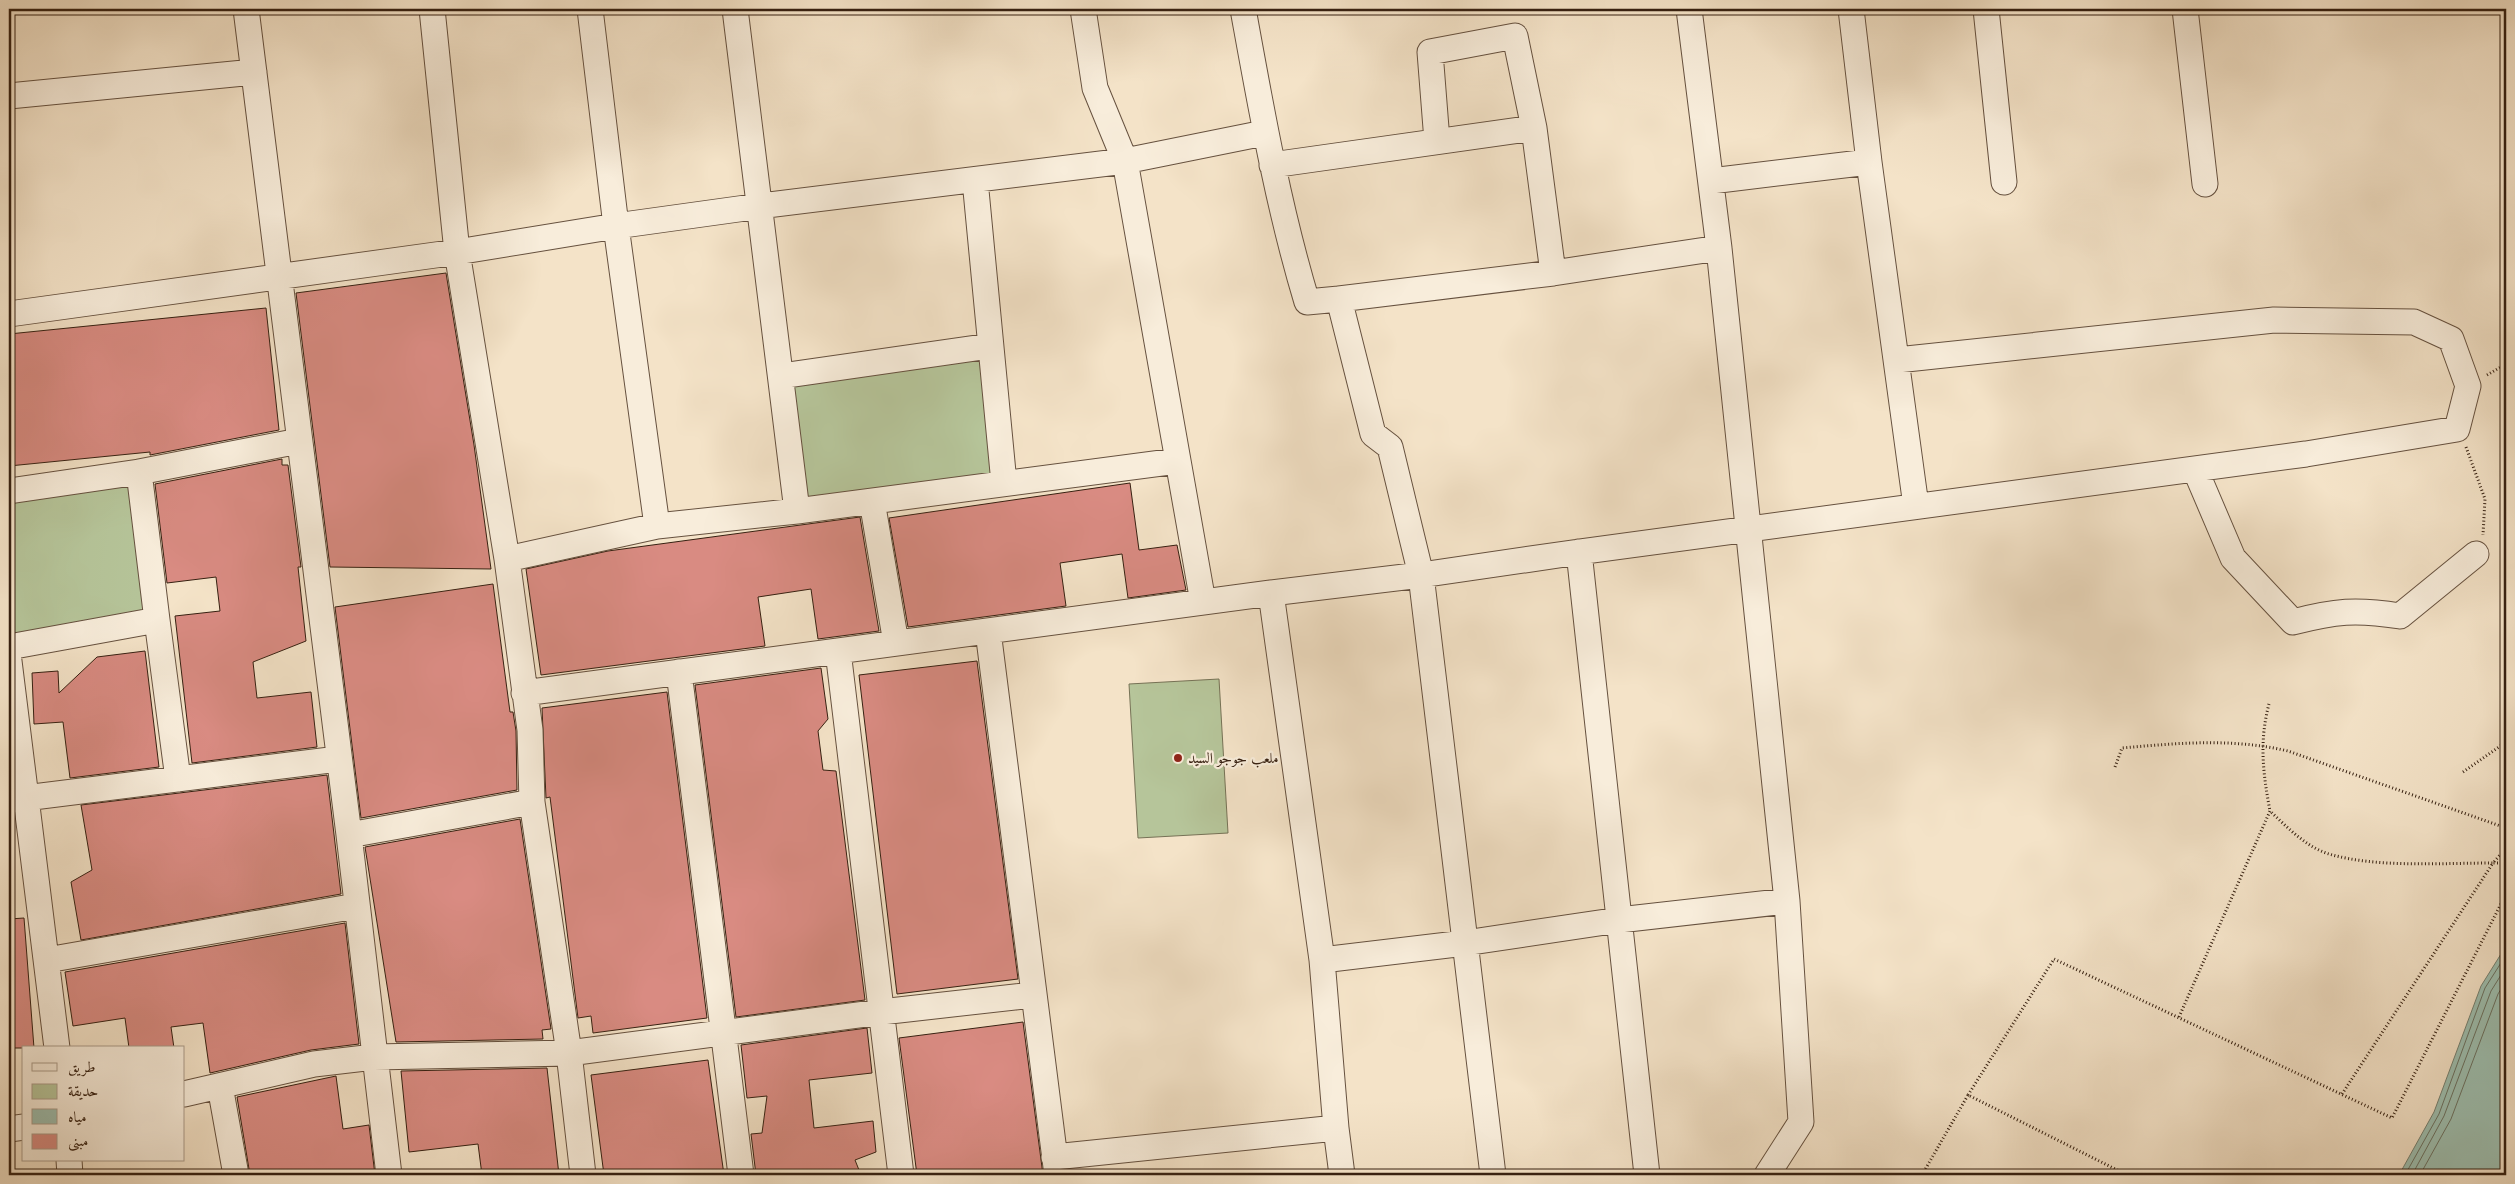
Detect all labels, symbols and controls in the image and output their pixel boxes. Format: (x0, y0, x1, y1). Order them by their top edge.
place label: ملعب جوجو السيد (1188, 748, 1279, 768)
marker: ملعب جوجو السيد (1172, 752, 1184, 764)
legend (22, 1046, 185, 1162)
text: طريق (68, 1057, 95, 1077)
text: حديقة (68, 1081, 98, 1100)
text: مياه (68, 1107, 86, 1126)
text: مبنى (68, 1131, 88, 1152)

